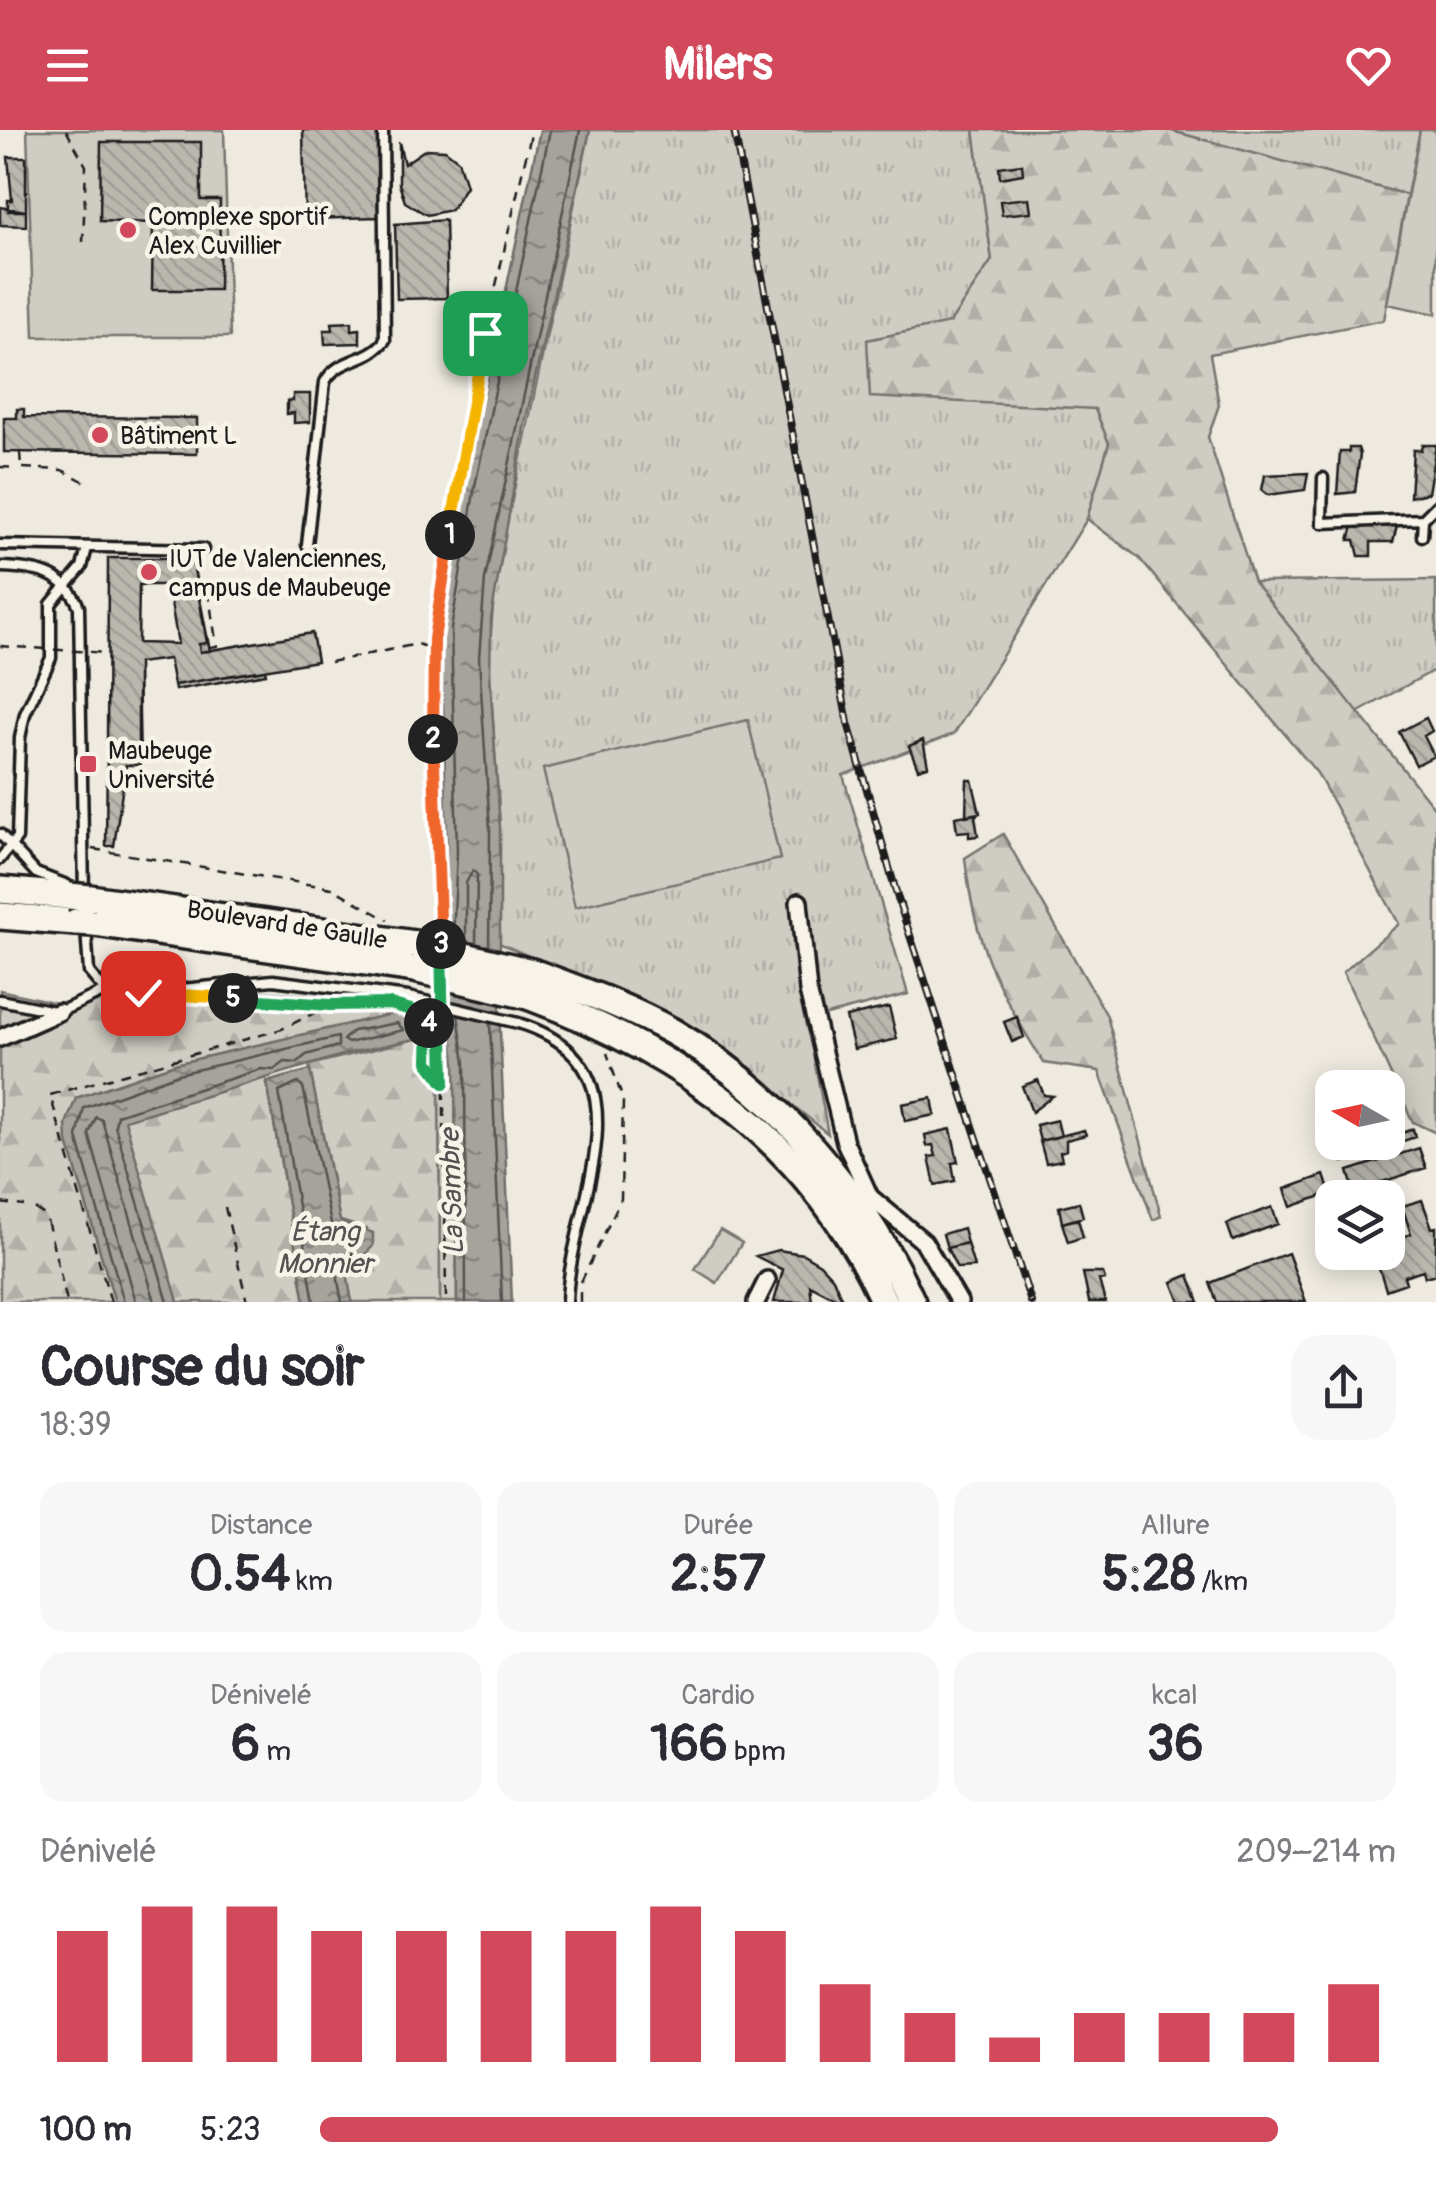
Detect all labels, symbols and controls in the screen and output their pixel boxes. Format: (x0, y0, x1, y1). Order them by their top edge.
text: Milers (663, 37, 773, 93)
icon: menu (40, 38, 95, 93)
icon: heart (1341, 38, 1396, 93)
place label: Complexe sportif Alex Cuvillier (148, 202, 329, 262)
marker: Complexe sportif Alex Cuvillier (117, 219, 139, 241)
pin (443, 291, 528, 376)
icon: arrive (458, 306, 513, 361)
place label: Bâtiment L (120, 421, 237, 452)
marker: Bâtiment L (89, 424, 111, 446)
pin: 1 (425, 510, 475, 560)
text: 1 (445, 517, 455, 552)
place label: IUT de Valenciennes, campus de Maubeuge (169, 544, 391, 604)
marker: IUT de Valenciennes, campus de Maubeuge (138, 561, 160, 583)
pin: 2 (408, 714, 458, 764)
text: 2 (425, 721, 441, 756)
place label: Maubeuge Université (108, 736, 215, 796)
marker: Maubeuge Université (77, 753, 99, 775)
street label: Boulevard de Gaulle (185, 894, 390, 957)
pin: 3 (416, 919, 466, 969)
text: 3 (433, 926, 449, 961)
pin (101, 951, 186, 1036)
icon: check (116, 966, 171, 1021)
pin: 5 (208, 973, 258, 1023)
text: 5 (225, 980, 241, 1015)
pin: 4 (404, 998, 454, 1048)
text: 4 (421, 1005, 437, 1040)
north arrow (1315, 1070, 1405, 1160)
map controls (1315, 1070, 1405, 1270)
water label: La Sambre (433, 1125, 472, 1256)
button: layers (1315, 1180, 1405, 1270)
water label: Étang Monnier (277, 1215, 376, 1282)
text: Course du soir (40, 1333, 365, 1402)
button: share (1291, 1335, 1396, 1440)
text: 18:39 (40, 1405, 112, 1445)
text: Distance (210, 1508, 312, 1543)
text: Durée (683, 1508, 753, 1543)
text: Allure (1141, 1508, 1209, 1543)
text: 0.54 (189, 1543, 290, 1606)
text: 2:57 (671, 1543, 765, 1606)
text: 5:28 (1102, 1543, 1195, 1606)
text: km (290, 1564, 333, 1599)
text: /km (1195, 1564, 1248, 1599)
text: Dénivelé (210, 1678, 312, 1713)
text: Cardio (681, 1678, 755, 1713)
text: kcal (1152, 1678, 1198, 1713)
text: 6 (231, 1713, 260, 1776)
text: 166 (650, 1713, 728, 1776)
text: 36 (1147, 1713, 1204, 1776)
text: m (260, 1734, 291, 1769)
text: bpm (728, 1734, 786, 1769)
text: Dénivelé (40, 1832, 157, 1872)
text: 209–214 m (1237, 1832, 1396, 1872)
text: 100 m (40, 2110, 132, 2150)
text: 5:23 (200, 2110, 261, 2150)

